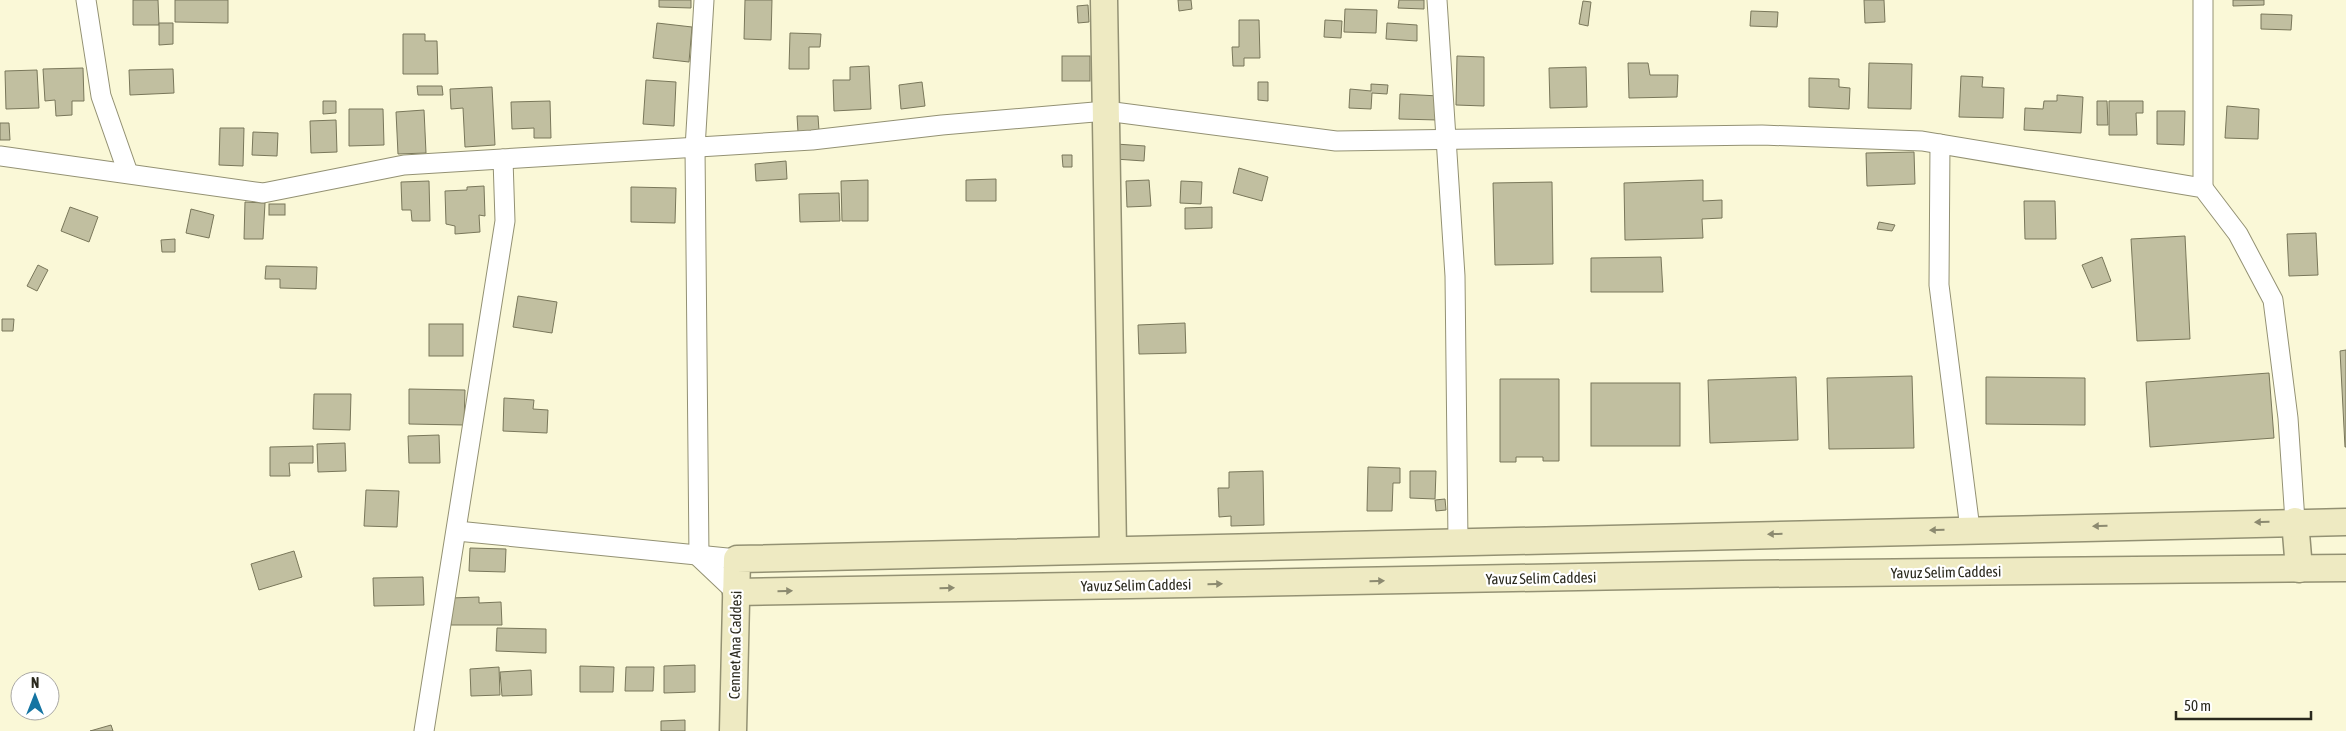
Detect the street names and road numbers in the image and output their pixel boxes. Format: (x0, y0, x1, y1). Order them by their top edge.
street label: Yavuz Selim Caddesi (1891, 563, 2001, 581)
street label: Yavuz Selim Caddesi (1486, 569, 1596, 587)
street label: Yavuz Selim Caddesi (1081, 576, 1191, 594)
street label: Cennet Ana Caddesi (726, 591, 744, 699)

